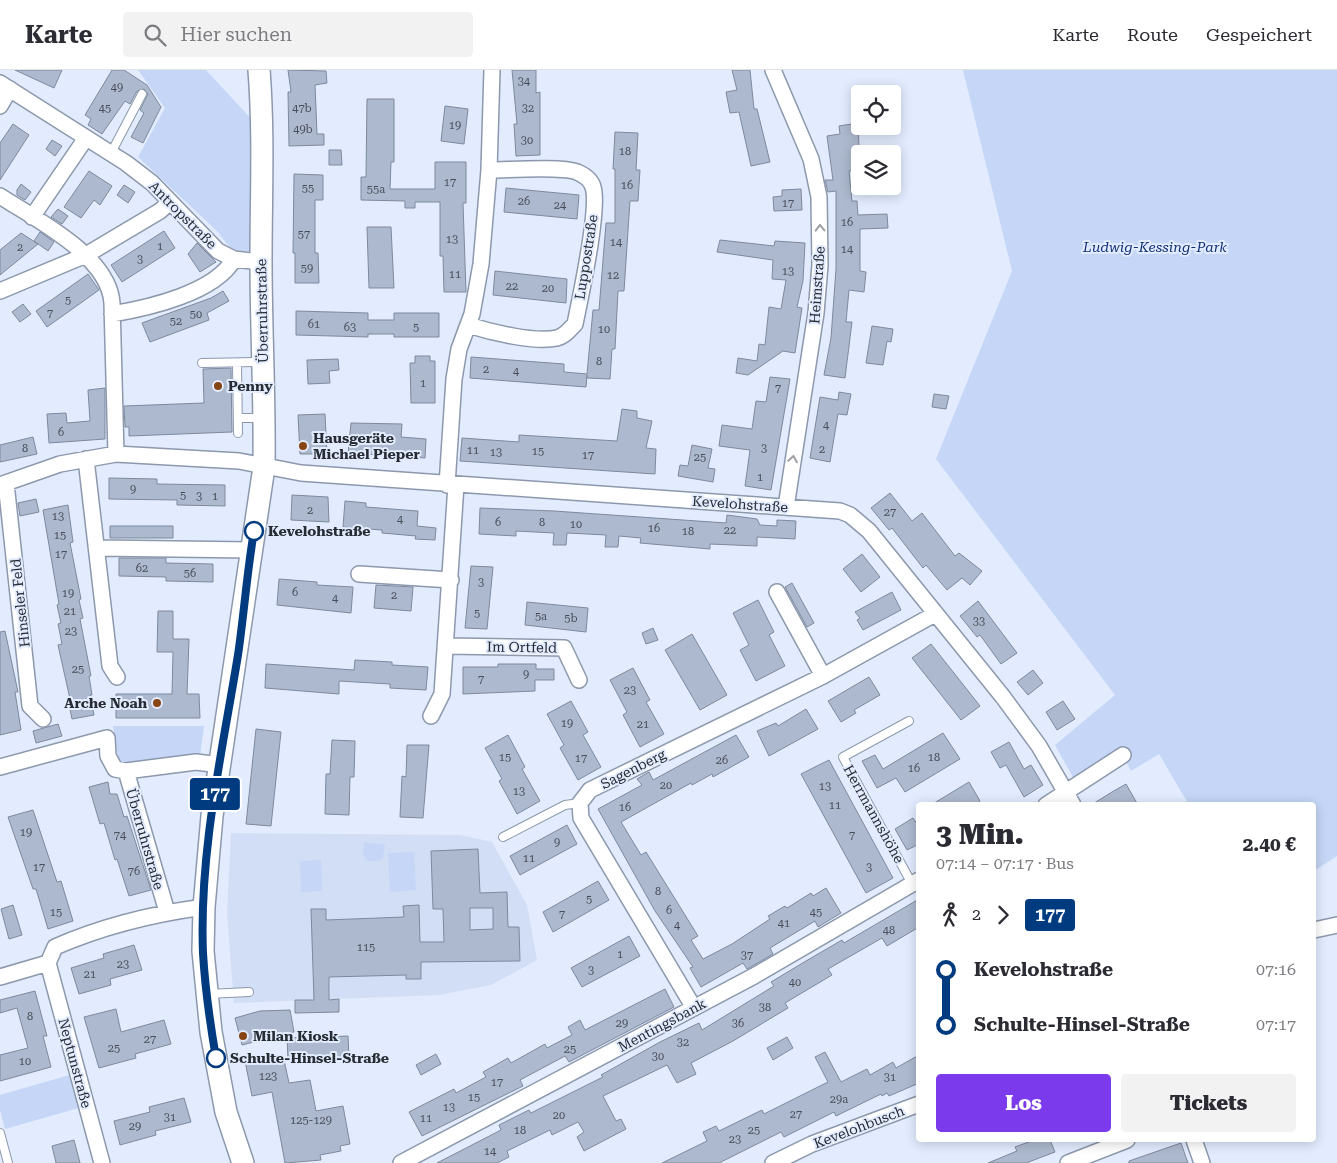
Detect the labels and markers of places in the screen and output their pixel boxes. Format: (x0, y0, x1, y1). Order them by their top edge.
place label: Penny (228, 378, 273, 394)
marker: Penny (212, 380, 224, 392)
place label: Hausgeräte Michael Pieper (313, 430, 420, 462)
marker: Hausgeräte Michael Pieper (297, 440, 309, 452)
marker: Kevelohstraße (244, 521, 264, 541)
place label: Kevelohstraße (268, 523, 371, 539)
place label: Arche Noah (64, 695, 148, 711)
marker: Arche Noah (151, 697, 163, 709)
place label: Milan Kiosk (253, 1028, 339, 1044)
marker: Milan Kiosk (237, 1030, 249, 1042)
marker: Schulte-Hinsel-Straße (206, 1048, 226, 1068)
place label: Schulte-Hinsel-Straße (230, 1050, 389, 1066)

